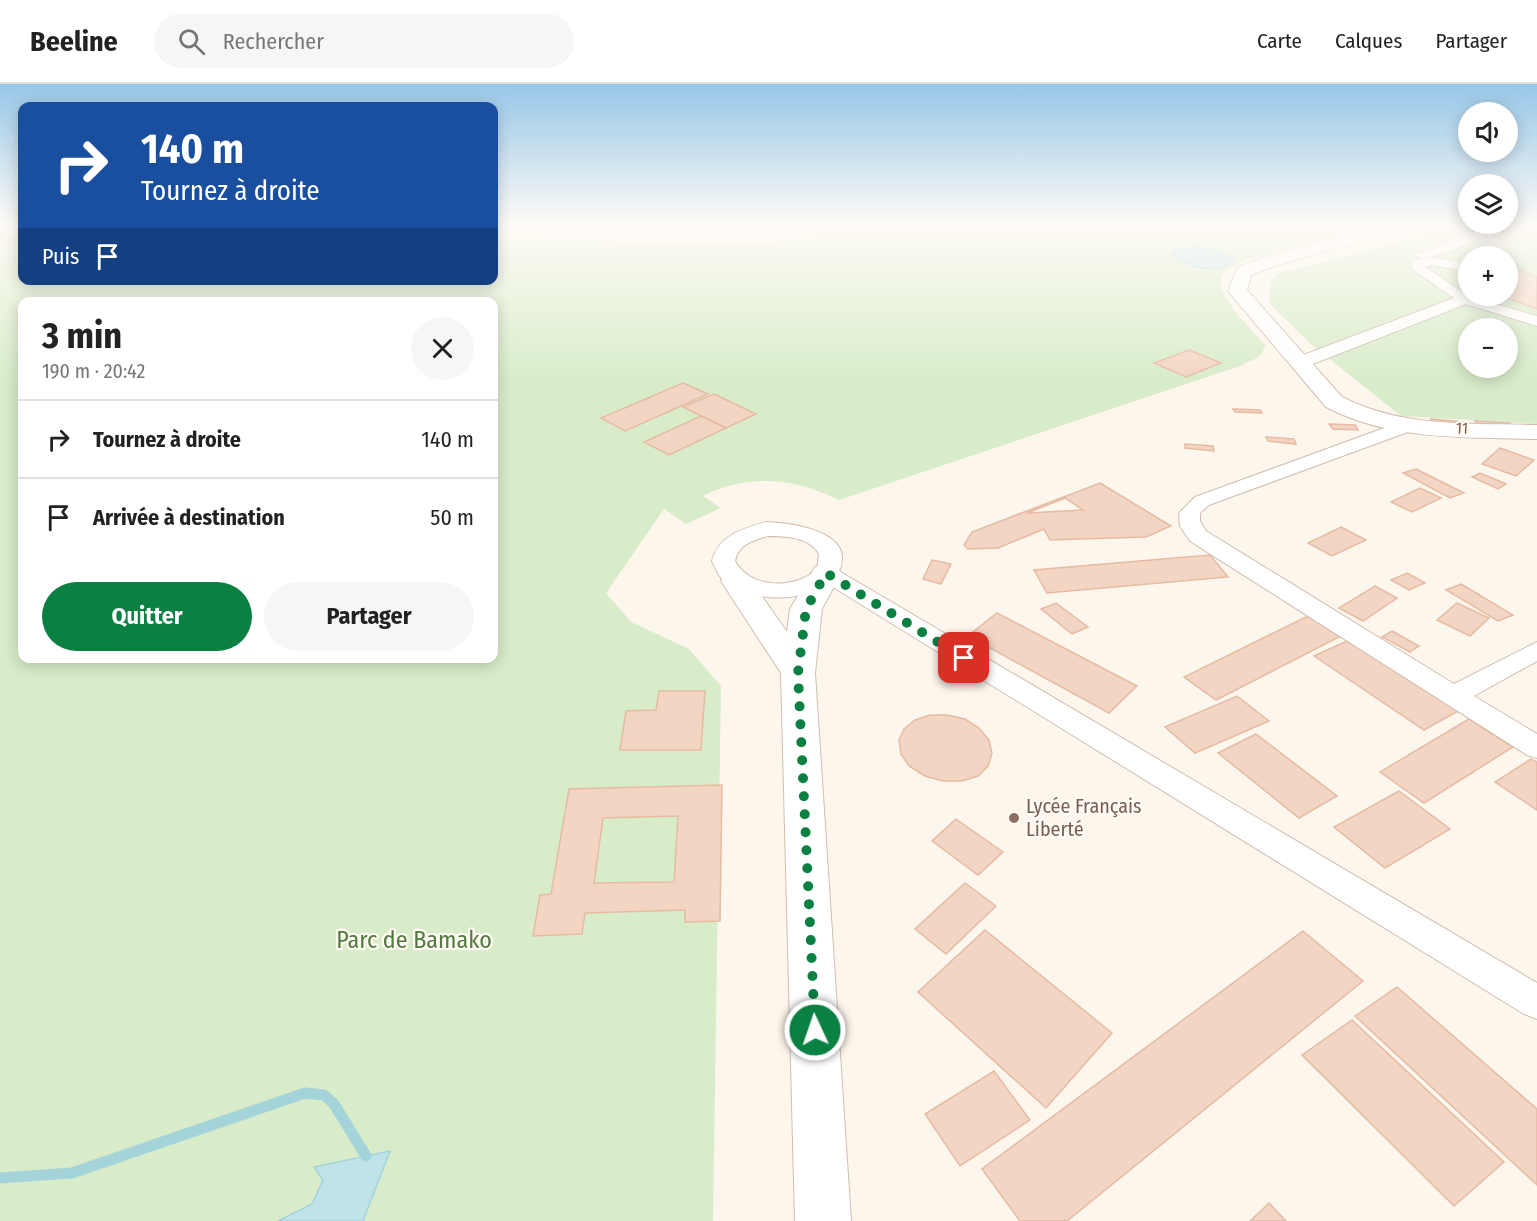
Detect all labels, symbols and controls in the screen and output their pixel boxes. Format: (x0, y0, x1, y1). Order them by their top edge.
search box (154, 14, 574, 68)
text: Beeline (30, 25, 118, 58)
icon: search (175, 25, 208, 58)
text: Rechercher (223, 28, 324, 55)
text: Carte (1257, 28, 1302, 54)
text: Calques (1335, 28, 1402, 54)
text: Partager (1435, 28, 1507, 54)
map controls (1458, 102, 1518, 378)
button: sound (1458, 102, 1518, 162)
text: 140 m (141, 124, 244, 174)
icon: right (42, 126, 120, 204)
button: layers (1458, 174, 1518, 234)
text: Tournez à droite (141, 175, 320, 207)
icon: arrive (91, 240, 124, 273)
text: Puis (42, 243, 79, 270)
button: + (1458, 246, 1518, 306)
text: 3 min (42, 314, 122, 358)
button: close (411, 317, 474, 380)
button: − (1458, 318, 1518, 378)
text: 190 m · 20:42 (42, 359, 145, 383)
street label: 11 (1455, 418, 1469, 438)
icon: right (42, 423, 75, 456)
text: Tournez à droite (93, 426, 241, 453)
text: 140 m (421, 426, 474, 453)
icon: arrive (42, 501, 75, 534)
text: Arrivée à destination (93, 504, 285, 531)
text: 50 m (430, 504, 474, 531)
button: Quitter (42, 582, 252, 651)
button: Partager (264, 582, 474, 651)
pin (938, 632, 989, 683)
icon: arrive (947, 641, 980, 674)
place label: Lycée Français Liberté (1026, 794, 1142, 841)
marker: Lycée Français Liberté (1007, 811, 1021, 825)
park label: Parc de Bamako (336, 926, 492, 954)
position arrow (783, 998, 847, 1062)

